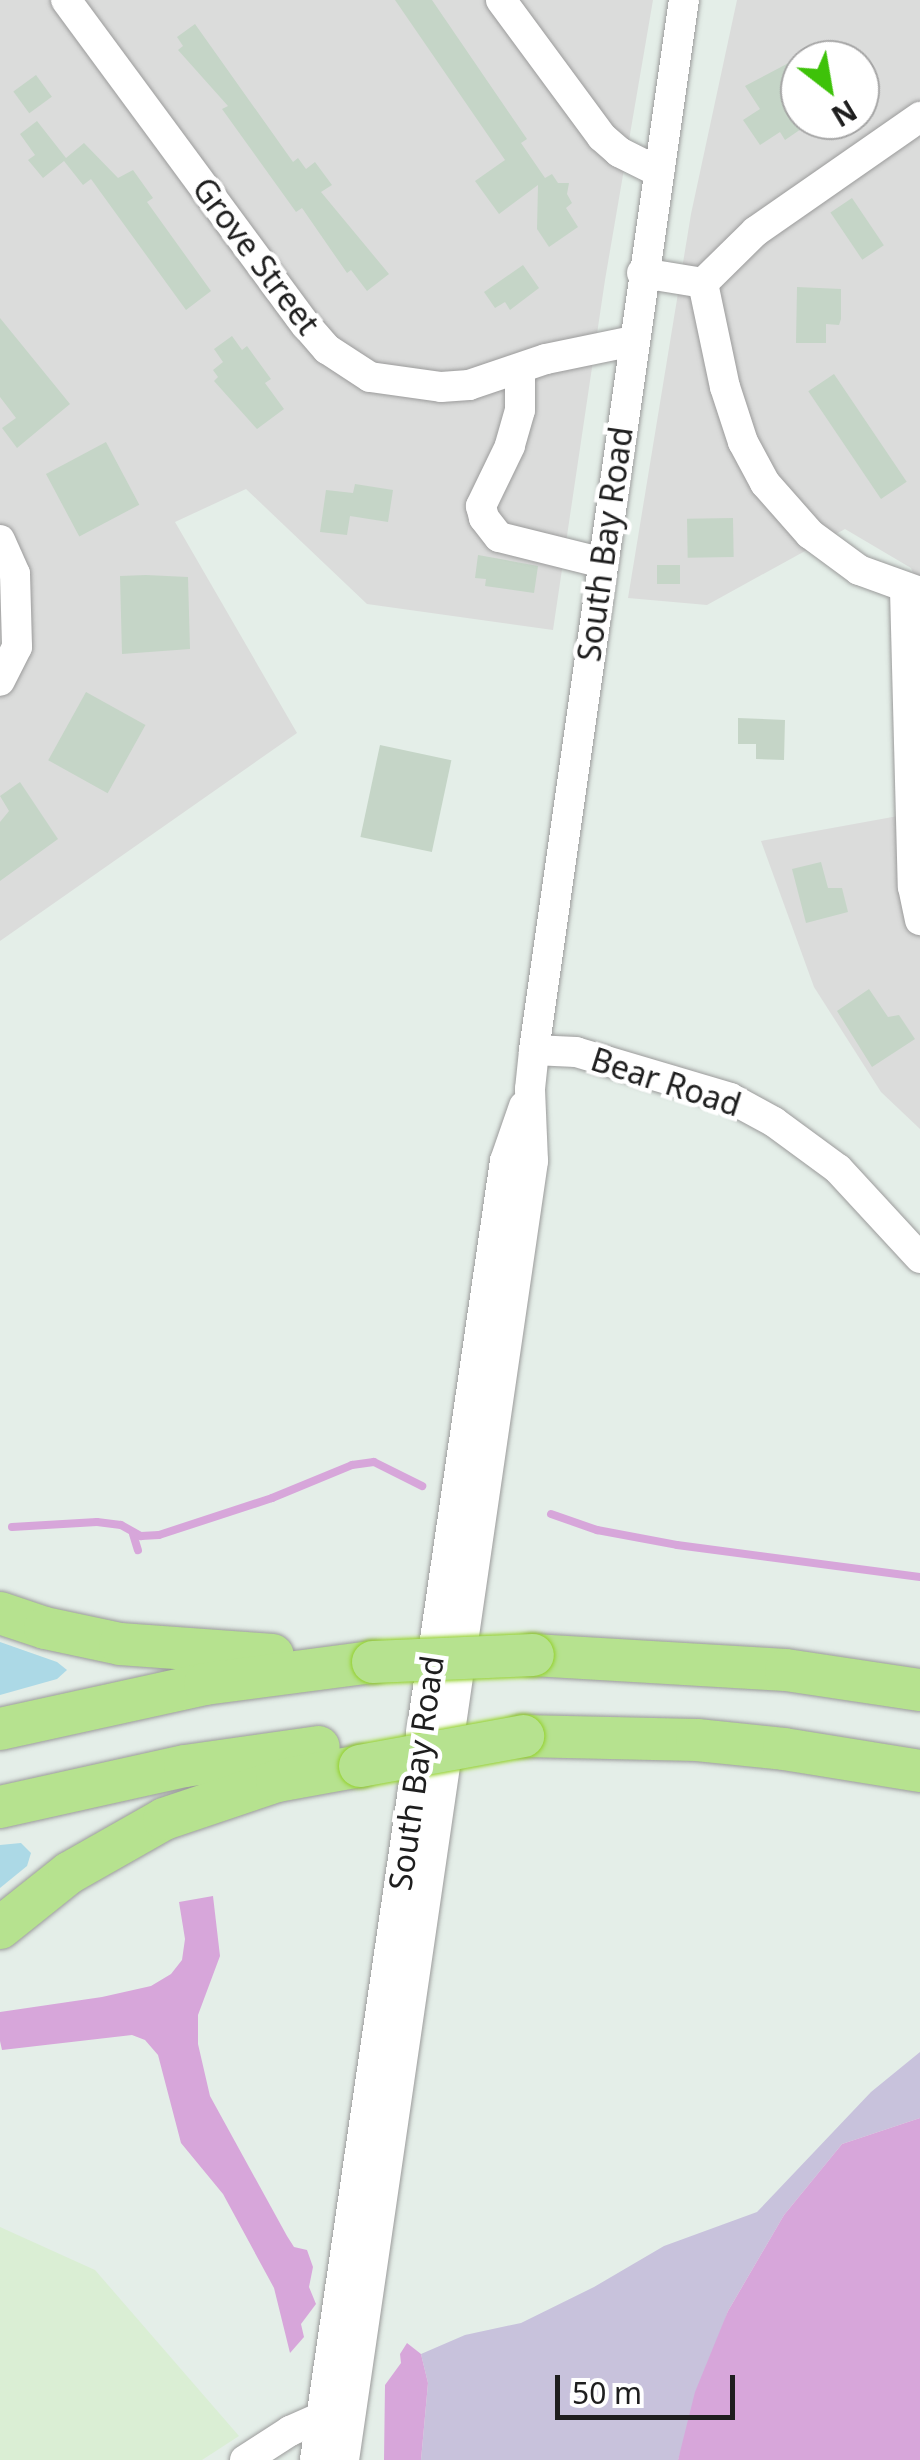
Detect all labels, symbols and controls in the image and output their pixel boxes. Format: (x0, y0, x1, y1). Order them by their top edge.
north arrow (780, 40, 880, 140)
text: N (825, 92, 864, 136)
street label: Grove Street (185, 170, 327, 342)
street label: South Bay Road (570, 424, 640, 664)
street label: Bear Road (586, 1040, 746, 1124)
street label: South Bay Road (381, 1653, 451, 1893)
scale bar (560, 2355, 740, 2417)
text: 50 m (572, 2372, 642, 2413)

